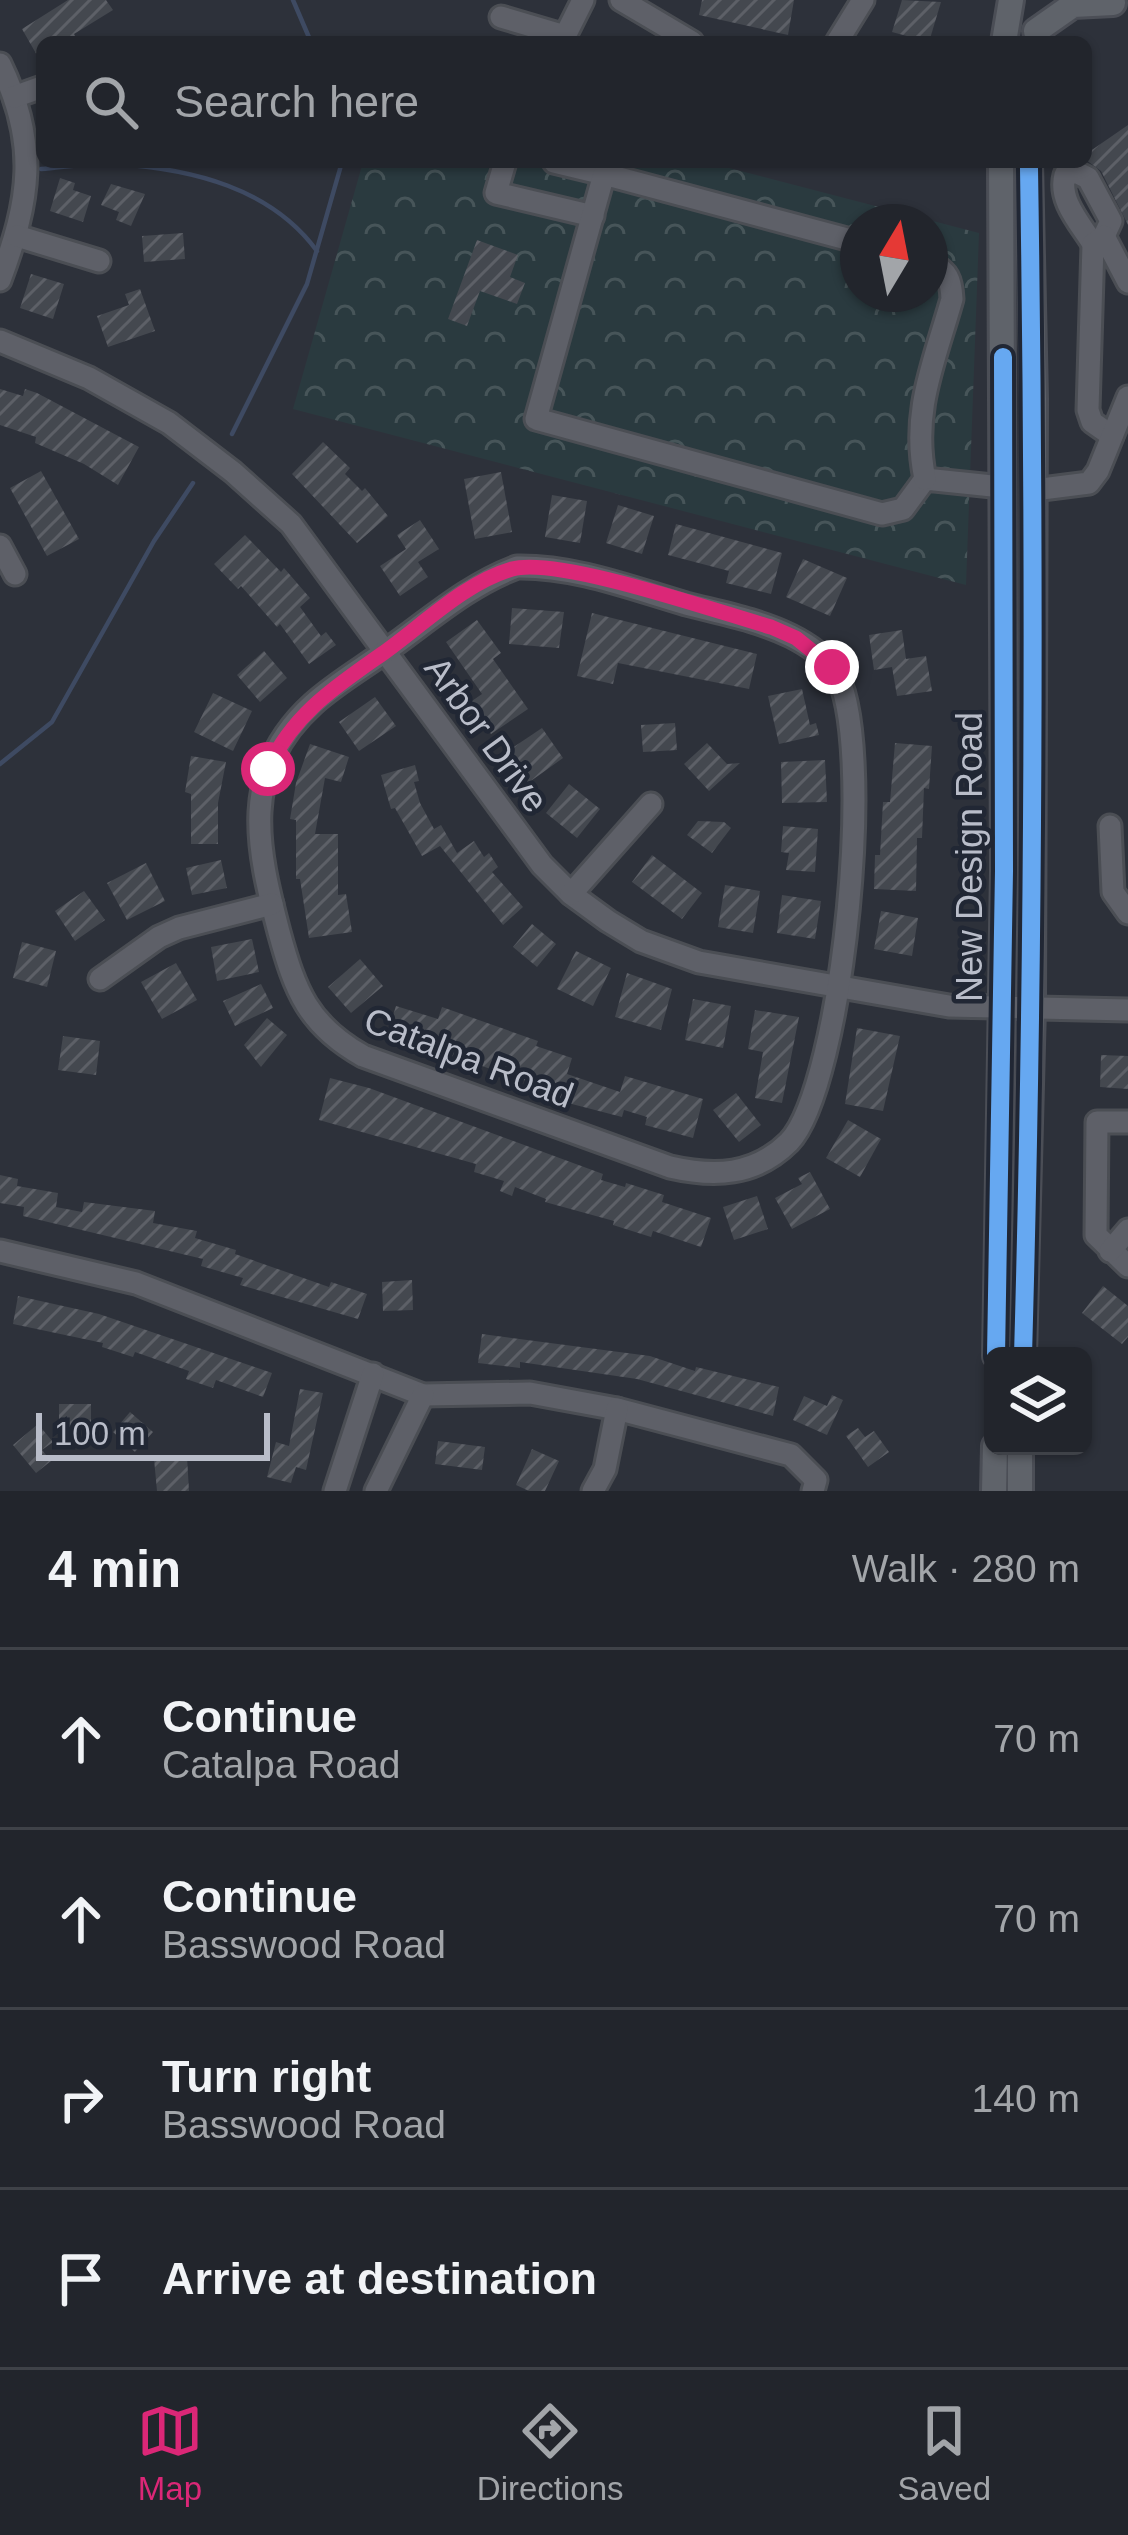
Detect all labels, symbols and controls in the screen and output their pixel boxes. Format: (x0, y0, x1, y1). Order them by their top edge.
search box (36, 36, 1092, 168)
icon: search (78, 69, 144, 135)
text: Search here (174, 76, 419, 127)
north arrow (840, 204, 948, 312)
route end (805, 640, 859, 694)
street label: Arbor Drive (417, 649, 557, 820)
street label: New Design Road (949, 712, 990, 1002)
route start (241, 742, 295, 796)
street label: Catalpa Road (359, 999, 579, 1116)
map controls (984, 1347, 1092, 1455)
button: layers (984, 1347, 1092, 1455)
scale bar (36, 1407, 270, 1460)
text: 100 m (54, 1415, 146, 1452)
text: 4 min (48, 1541, 181, 1598)
text: Walk · 280 m (852, 1547, 1080, 1590)
text: Continue (162, 1691, 357, 1742)
icon: ahead (48, 1706, 114, 1772)
text: 70 m (993, 1717, 1080, 1760)
text: Catalpa Road (162, 1743, 401, 1786)
text: Continue (162, 1871, 357, 1922)
icon: ahead (48, 1886, 114, 1952)
text: 70 m (993, 1897, 1080, 1940)
text: Basswood Road (162, 1923, 446, 1966)
text: Turn right (162, 2051, 371, 2102)
icon: right (48, 2066, 114, 2132)
text: 140 m (972, 2077, 1080, 2120)
text: Basswood Road (162, 2103, 446, 2146)
icon: arrive (48, 2246, 114, 2312)
text: Arrive at destination (162, 2253, 597, 2304)
tab: Map (137, 2398, 203, 2508)
tab: Directions (477, 2398, 624, 2508)
tab: Saved (897, 2398, 991, 2508)

